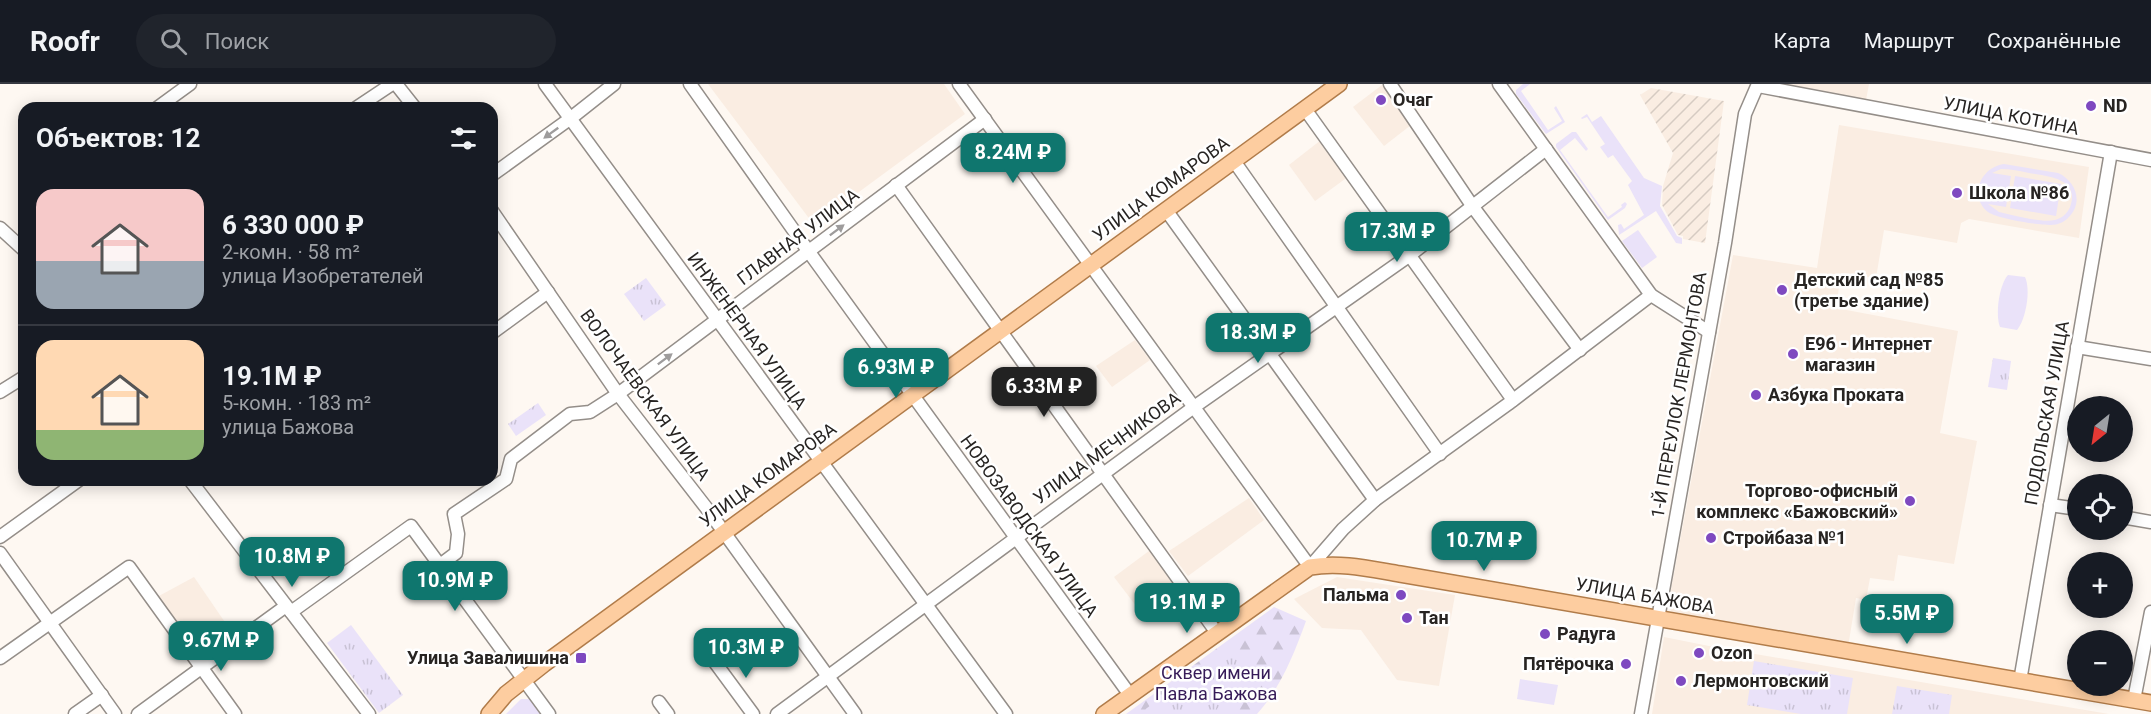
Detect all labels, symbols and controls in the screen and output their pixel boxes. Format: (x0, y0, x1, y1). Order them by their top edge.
search box (136, 14, 556, 68)
text: Roofr (30, 25, 100, 58)
icon: search (157, 25, 190, 58)
text: Поиск (205, 29, 269, 54)
text: Карта (1774, 29, 1831, 53)
text: Маршрут (1864, 29, 1954, 53)
text: Сохранённые (1987, 29, 2121, 53)
place label: Очаг (1393, 89, 1433, 110)
street label: УЛИЦА КОТИНА (1941, 92, 2081, 139)
marker: Очаг (1374, 93, 1388, 107)
place label: ND (2103, 95, 2127, 116)
marker: ND (2084, 99, 2098, 113)
icon: filters (447, 122, 480, 155)
text: Объектов: 12 (36, 123, 200, 153)
one-way arrow (543, 127, 559, 139)
street label: УЛИЦА КОМАРОВА (1088, 132, 1233, 245)
pin: 8.24M ₽ (958, 133, 1068, 184)
text: 8.24M ₽ (975, 140, 1051, 164)
place label: Школа №86 (1969, 182, 2069, 203)
street label: ГЛАВНАЯ УЛИЦА (733, 184, 863, 289)
marker: Школа №86 (1950, 186, 1964, 200)
text: 6 330 000 ₽ (222, 210, 364, 240)
pin: 17.3M ₽ (1342, 212, 1452, 263)
icon: home (84, 213, 156, 285)
text: 17.3M ₽ (1359, 219, 1435, 243)
one-way arrow (830, 224, 845, 236)
text: 2-комн. · 58 m² (222, 240, 360, 264)
street label: ИНЖЕНЕРНАЯ УЛИЦА (683, 248, 812, 414)
text: улица Изобретателей (222, 264, 424, 288)
place label: Детский сад №85 (третье здание) (1794, 269, 1944, 312)
street label: 1-Й ПЕРЕУЛОК ЛЕРМОНТОВА (1646, 270, 1711, 520)
marker: Детский сад №85 (третье здание) (1775, 283, 1789, 297)
street label: ВОЛОЧАЕВСКАЯ УЛИЦА (576, 305, 715, 485)
pin: 18.3M ₽ (1203, 313, 1313, 364)
street label: ПОДОЛЬСКАЯ УЛИЦА (2020, 319, 2073, 507)
text: 18.3M ₽ (1220, 320, 1296, 344)
place label: Е96 - Интернет магазин (1805, 333, 1932, 375)
marker: Е96 - Интернет магазин (1786, 347, 1800, 361)
pin: 6.93M ₽ (841, 348, 951, 399)
one-way arrow (657, 354, 672, 366)
text: 6.93M ₽ (858, 355, 934, 379)
text: 19.1M ₽ (222, 361, 322, 391)
icon: home (84, 364, 156, 436)
pin: 6.33M ₽ (989, 367, 1099, 418)
text: 6.33M ₽ (1006, 374, 1082, 398)
place label: Азбука Проката (1768, 384, 1905, 405)
street label: УЛИЦА МЕЧНИКОВА (1029, 387, 1185, 508)
marker: Азбука Проката (1749, 388, 1763, 402)
text: 5-комн. · 183 m² (222, 391, 371, 415)
north arrow (2067, 396, 2133, 462)
map controls (2067, 396, 2133, 696)
text: улица Бажова (222, 415, 354, 439)
street label: УЛИЦА КОМАРОВА (695, 418, 840, 531)
street label: НОВОЗАВОДСКАЯ УЛИЦА (956, 430, 1103, 621)
button: locate (2067, 474, 2133, 540)
place label: Торгово-офисный комплекс «Бажовский» (1696, 480, 1898, 522)
marker: Торгово-офисный комплекс «Бажовский» (1903, 494, 1917, 508)
pin: 10.7M ₽ (1429, 521, 1539, 572)
place label: Стройбаза №1 (1723, 527, 1846, 548)
text: 10.7M ₽ (1446, 528, 1522, 552)
marker: Стройбаза №1 (1704, 531, 1718, 545)
pin: 10.8M ₽ (237, 537, 347, 588)
text: 10.8M ₽ (254, 544, 330, 568)
button: + (2067, 552, 2133, 618)
pin: 10.9M ₽ (400, 561, 510, 612)
text: 10.9M ₽ (417, 568, 493, 592)
street label: УЛИЦА БАЖОВА (1574, 573, 1716, 618)
pin: 19.1M ₽ (1132, 583, 1242, 634)
place label: Пальма (1323, 584, 1389, 605)
marker: Пальма (1394, 588, 1408, 602)
text: 19.1M ₽ (1149, 590, 1225, 614)
pin: 5.5M ₽ (1858, 594, 1956, 645)
text: 5.5M ₽ (1874, 601, 1940, 625)
place label: Тан (1419, 607, 1449, 628)
marker: Тан (1400, 611, 1414, 625)
pin: 9.67M ₽ (166, 621, 276, 672)
place label: Радуга (1557, 623, 1616, 644)
marker: Радуга (1538, 627, 1552, 641)
text: 9.67M ₽ (183, 628, 259, 652)
pin: 10.3M ₽ (691, 628, 801, 679)
button: − (2067, 630, 2133, 696)
text: 10.3M ₽ (708, 635, 784, 659)
place label: Ozon (1711, 642, 1753, 663)
marker: Ozon (1692, 646, 1706, 660)
place label: Улица Завалишина (407, 647, 569, 668)
marker: Улица Завалишина (574, 651, 588, 665)
place label: Пятёрочка (1523, 653, 1614, 674)
marker: Пятёрочка (1619, 657, 1633, 671)
park label: Сквер имени Павла Бажова (1155, 662, 1277, 704)
place label: Лермонтовский (1693, 670, 1829, 691)
marker: Лермонтовский (1674, 674, 1688, 688)

